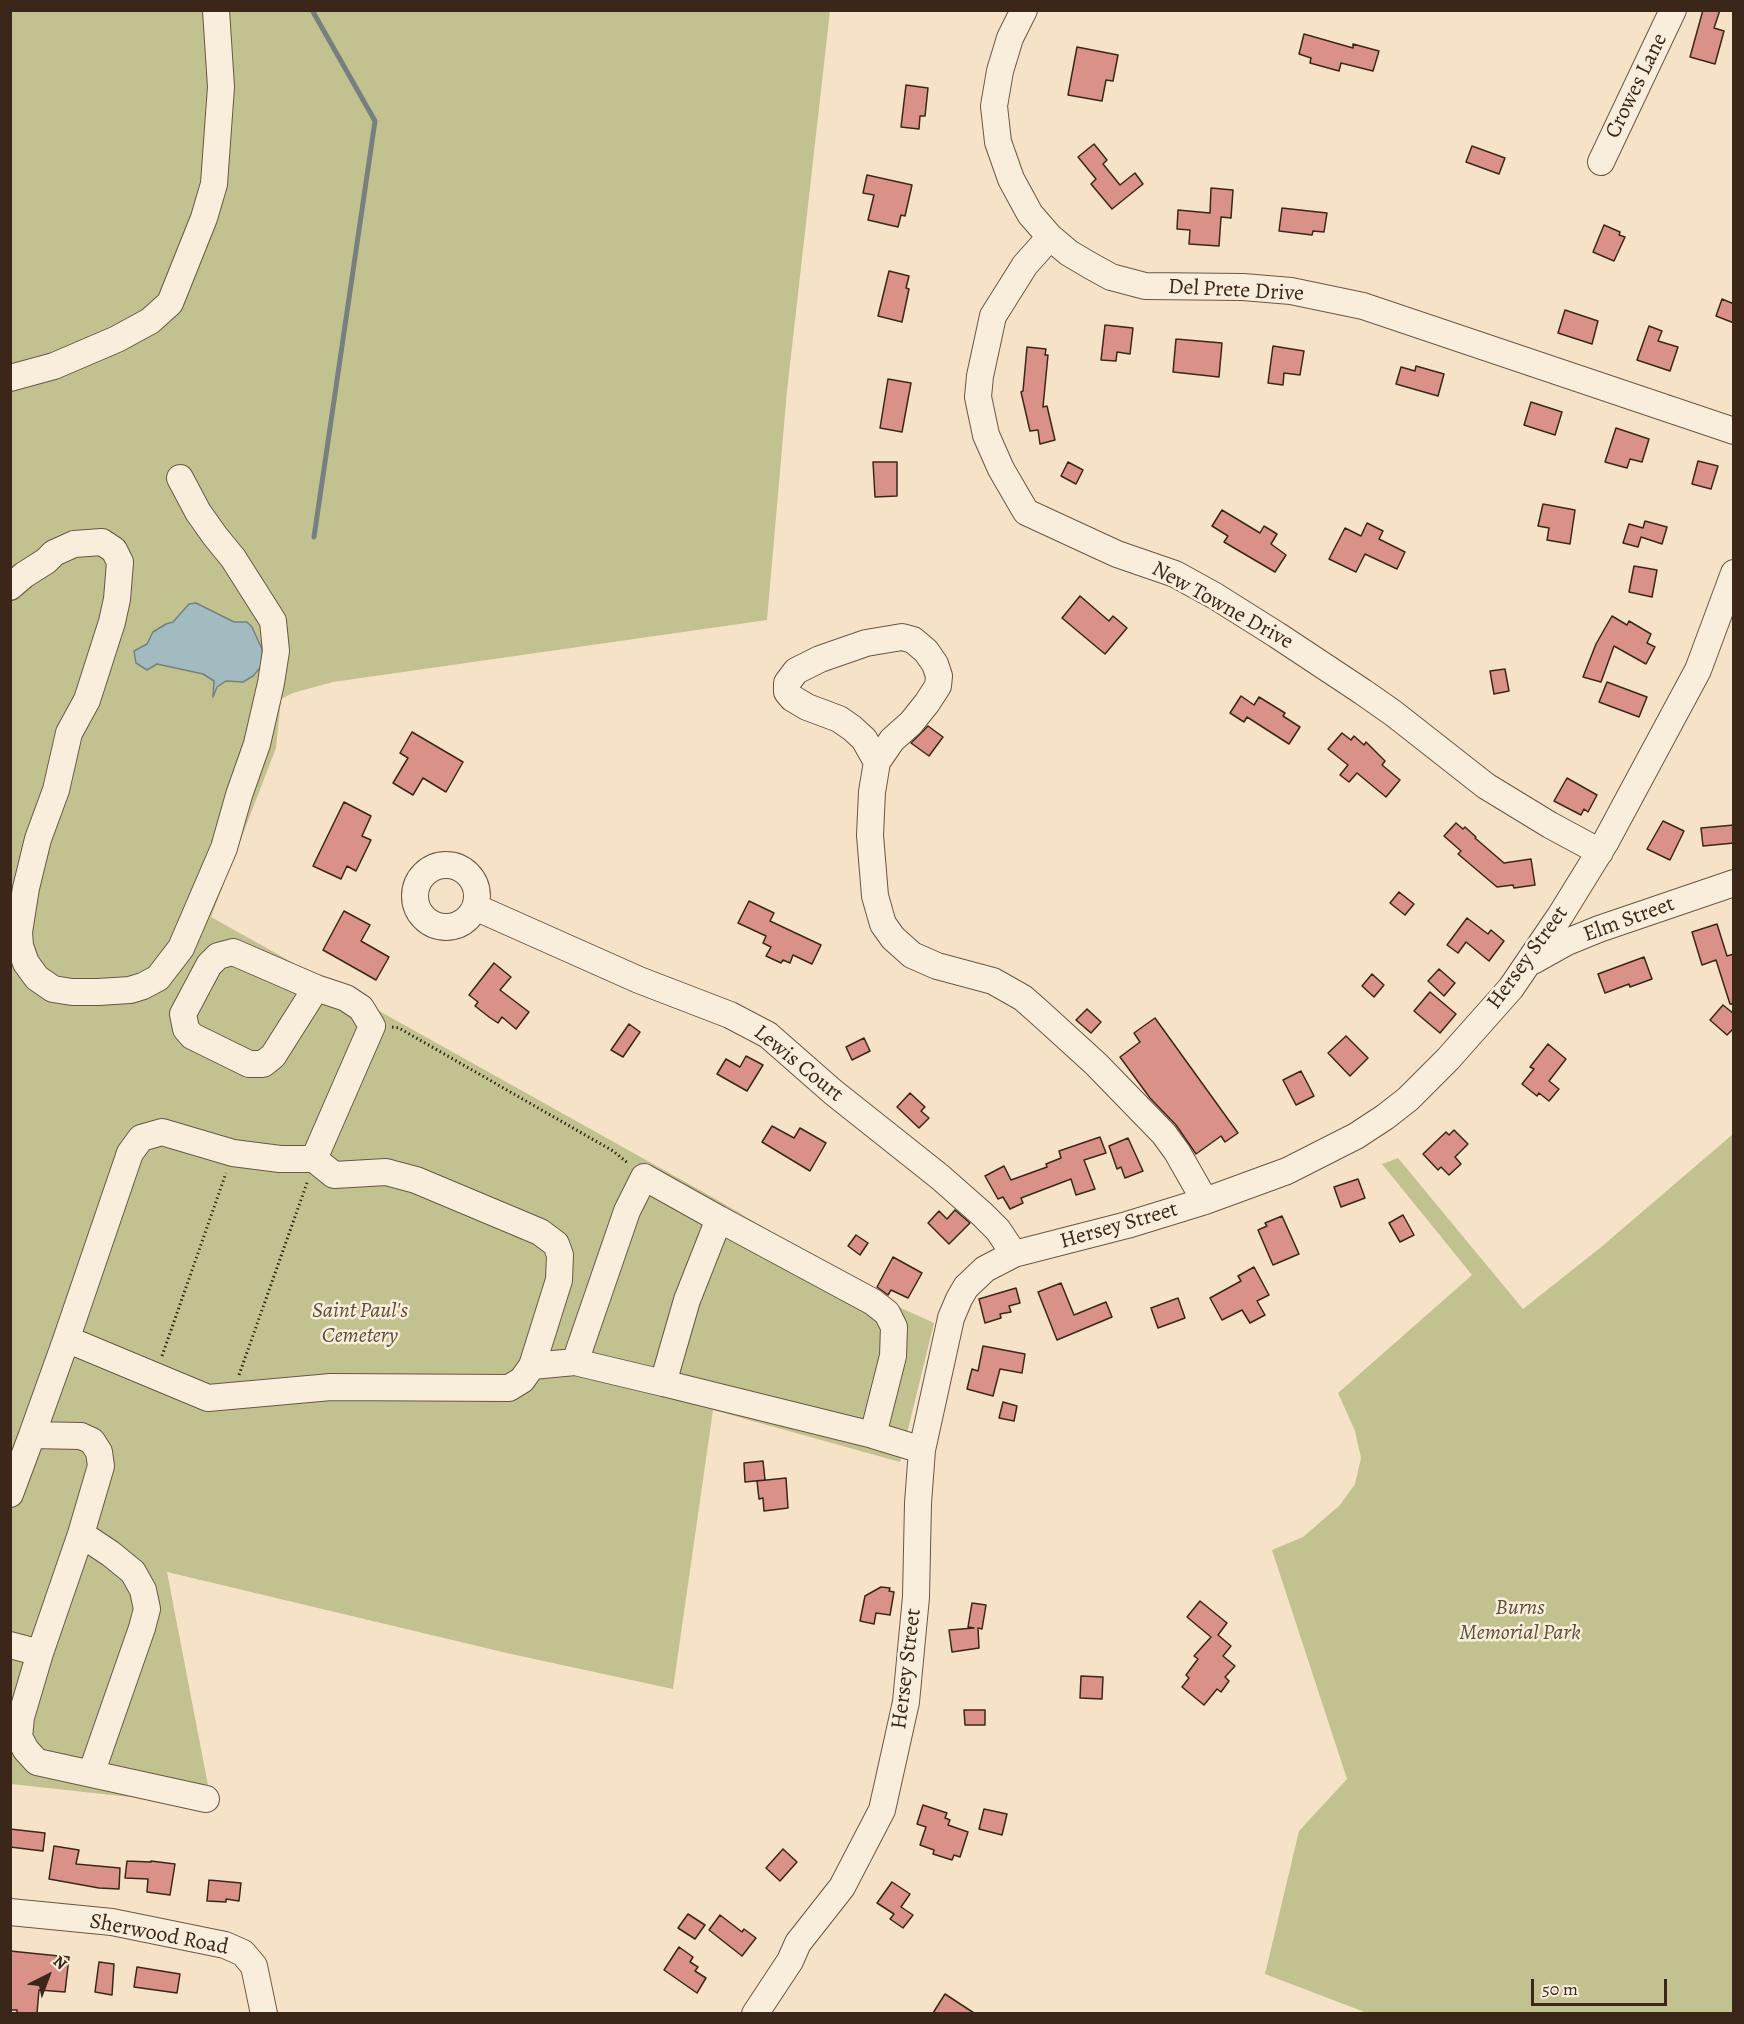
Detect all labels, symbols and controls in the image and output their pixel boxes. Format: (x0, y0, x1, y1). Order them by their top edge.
street label: Crowes Lane (1600, 29, 1674, 143)
street label: Del Prete Drive (1167, 274, 1305, 308)
street label: New Towne Drive (1147, 556, 1297, 656)
street label: Elm Street (1580, 891, 1678, 949)
street label: Hersey Street (1482, 901, 1574, 1015)
street label: Lewis Court (748, 1020, 848, 1108)
street label: Hersey Street (1057, 1197, 1181, 1255)
park label: Saint Paul's Cemetery (312, 1299, 408, 1350)
park label: Burns Memorial Park (1459, 1596, 1581, 1648)
street label: Hersey Street (887, 1607, 927, 1731)
street label: Sherwood Road (87, 1909, 231, 1961)
north arrow (18, 1946, 78, 2006)
text: N (48, 1951, 72, 1975)
scale bar (1534, 1967, 1670, 2005)
text: 50 m (1542, 1977, 1578, 2001)

